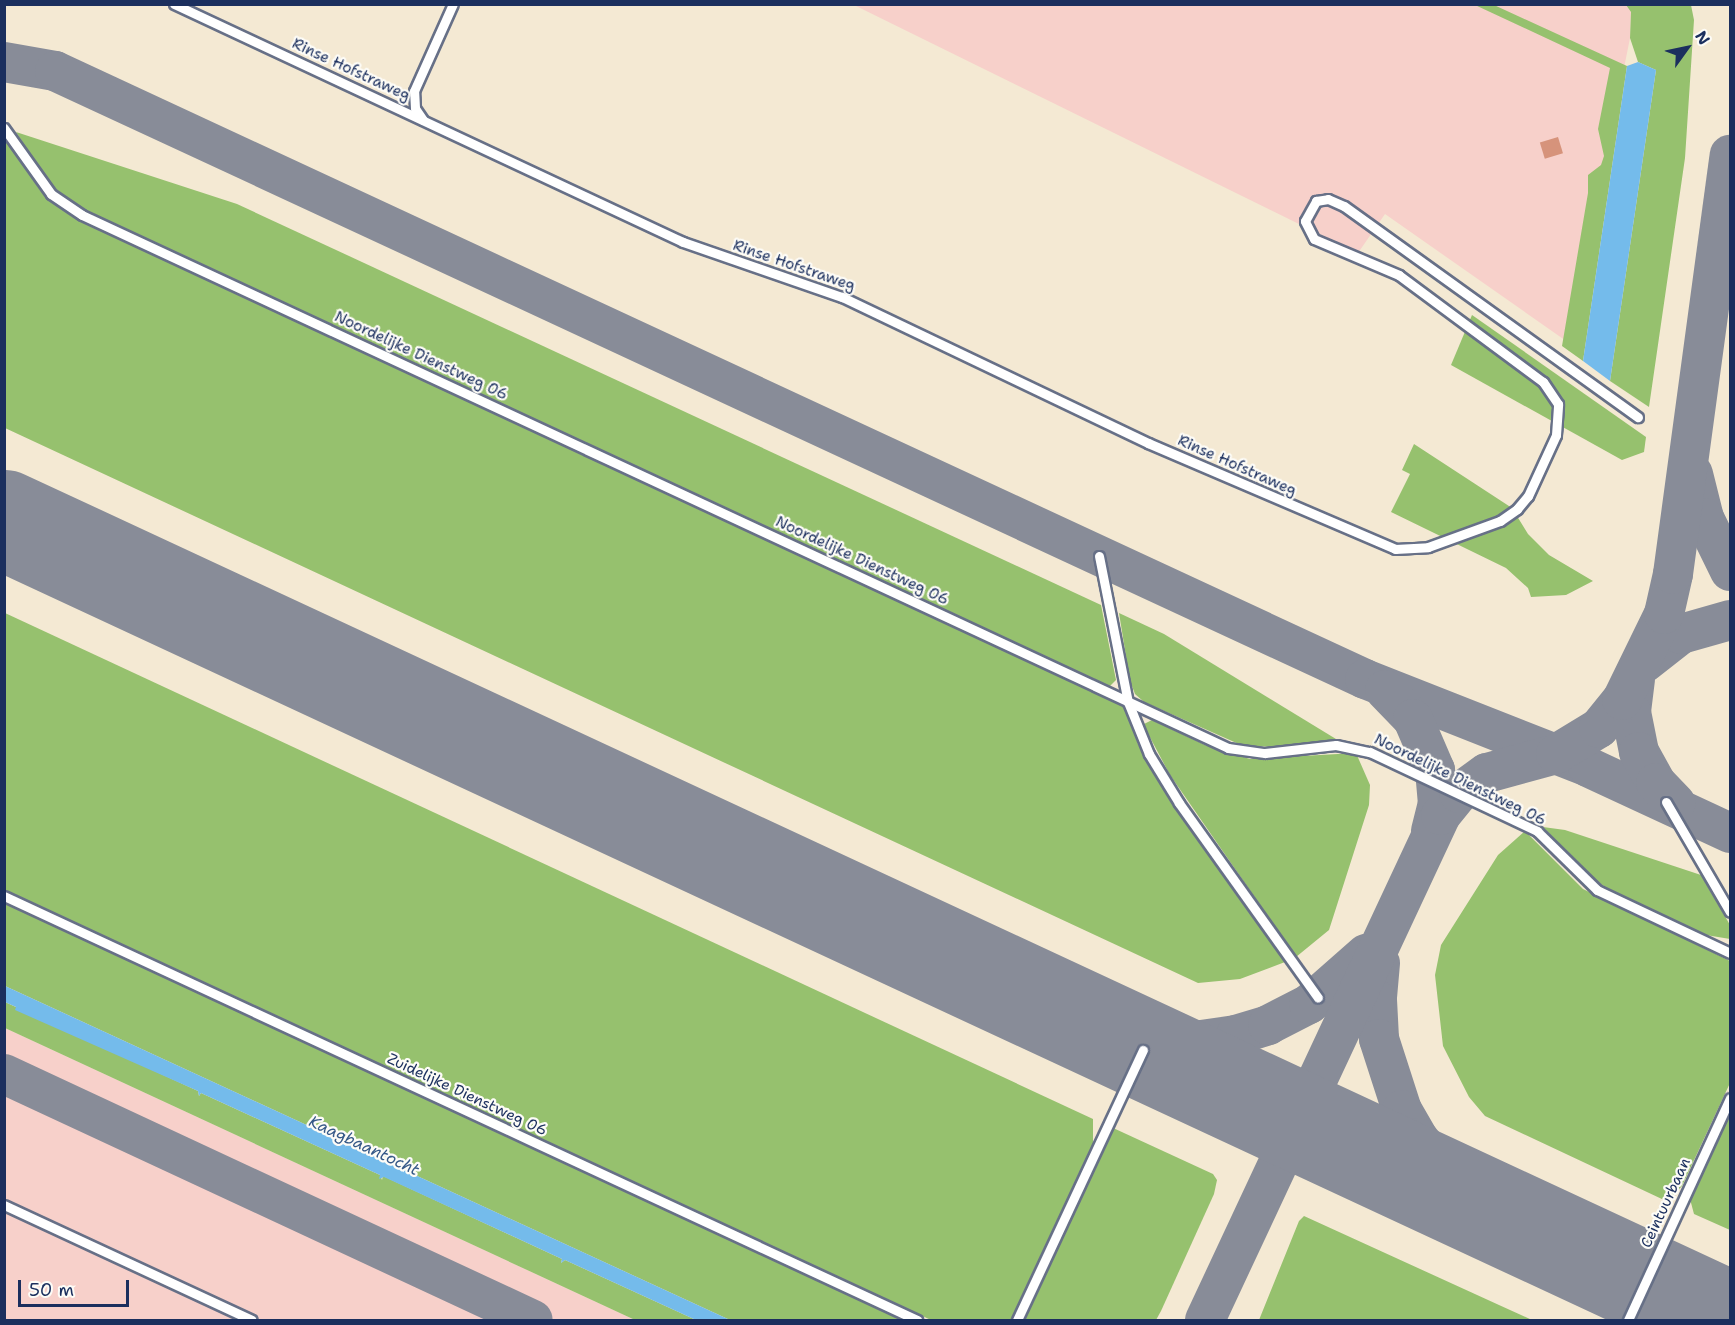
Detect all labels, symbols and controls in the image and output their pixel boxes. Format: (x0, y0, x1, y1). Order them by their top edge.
north arrow (1657, 18, 1717, 78)
text: N (1690, 27, 1715, 49)
street label: Rinse Hofstraweg (289, 35, 413, 105)
street label: Rinse Hofstraweg (731, 237, 857, 295)
street label: Noordelijke Dienstweg 06 (332, 308, 510, 404)
street label: Rinse Hofstraweg (1175, 432, 1299, 500)
street label: Noordelijke Dienstweg 06 (773, 513, 951, 609)
street label: Noordelijke Dienstweg 06 (1371, 730, 1549, 830)
street label: Zuidelijke Dienstweg 06 (384, 1050, 550, 1140)
water label: Kaagbaantocht (306, 1112, 422, 1180)
street label: Ceintuurbaan (1637, 1155, 1695, 1251)
scale bar (21, 1268, 132, 1306)
text: 50 m (29, 1278, 74, 1302)

